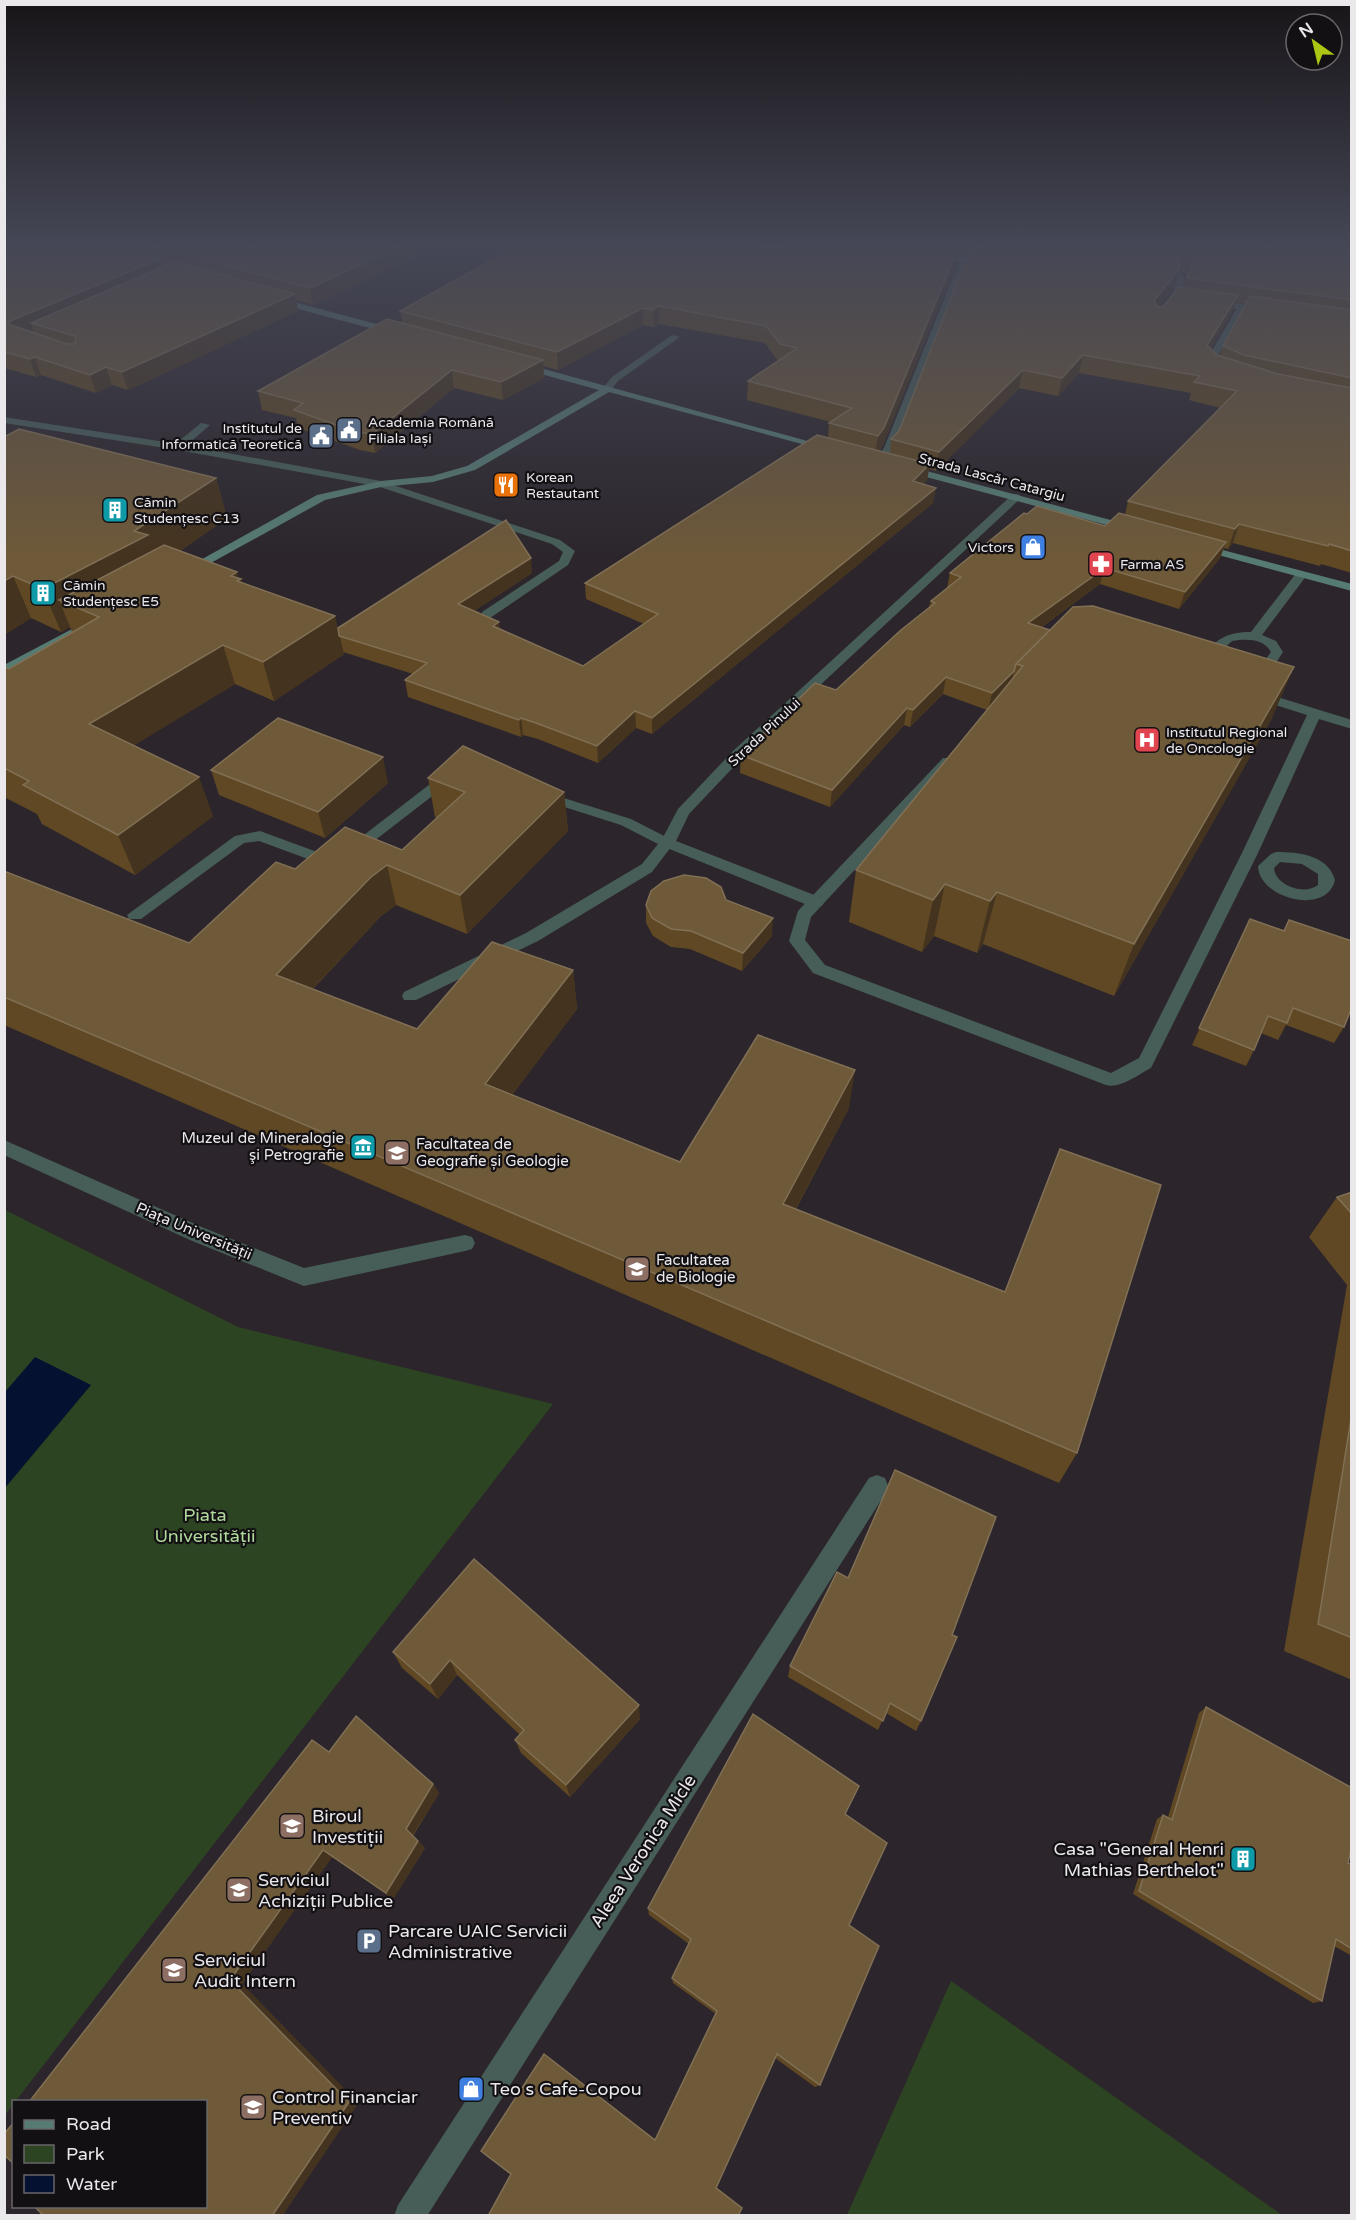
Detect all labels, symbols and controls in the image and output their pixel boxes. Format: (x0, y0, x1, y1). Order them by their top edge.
north arrow (1284, 12, 1344, 72)
text: N (1295, 19, 1317, 42)
place label: Academia Română Filiala Iași (368, 414, 494, 447)
public building icon: Academia Română Filiala Iași (334, 415, 364, 445)
place label: Institutul de Informatică Teoretică (161, 420, 302, 453)
public building icon: Institutul de Informatică Teoretică (306, 421, 336, 451)
street label: Strada Lascăr Catargiu (917, 450, 1067, 505)
place label: Korean Restautant (526, 469, 600, 502)
restaurant icon: Korean Restautant (491, 470, 521, 500)
place label: Cămin Studențesc C13 (134, 494, 240, 527)
building icon: Cămin Studențesc C13 (100, 495, 130, 525)
shop icon: Victors (1018, 532, 1048, 562)
place label: Victors (968, 539, 1014, 556)
pharmacy icon: Farma AS (1086, 549, 1116, 579)
place label: Farma AS (1120, 556, 1184, 573)
place label: Cămin Studențesc E5 (63, 577, 159, 610)
building icon: Cămin Studențesc E5 (28, 578, 58, 608)
street label: Strada Pinului (725, 695, 804, 770)
place label: Institutul Regional de Oncologie (1166, 724, 1287, 757)
hospital icon: Institutul Regional de Oncologie (1132, 725, 1162, 755)
place label: Muzeul de Mineralogie şi Petrografie (182, 1129, 344, 1164)
museum icon: Muzeul de Mineralogie şi Petrografie (348, 1132, 378, 1162)
place label: Facultatea de Geografie și Geologie (416, 1135, 569, 1170)
school or university icon: Facultatea de Geografie și Geologie (382, 1138, 412, 1168)
street label: Piața Universității (133, 1198, 255, 1264)
place label: Facultatea de Biologie (656, 1251, 736, 1286)
school or university icon: Facultatea de Biologie (622, 1254, 652, 1284)
park label: Piata Universității (155, 1504, 256, 1547)
street label: Aleea Veronica Micle (585, 1770, 701, 1932)
place label: Biroul Investiții (312, 1805, 383, 1848)
school or university icon: Biroul Investiții (277, 1811, 307, 1841)
place label: Casa "General Henri Mathias Berthelot" (1054, 1838, 1224, 1881)
building icon: Casa "General Henri Mathias Berthelot" (1228, 1844, 1258, 1874)
place label: Serviciul Achiziții Publice (258, 1869, 393, 1912)
school or university icon: Serviciul Achiziții Publice (224, 1875, 254, 1905)
place label: Parcare UAIC Servicii Administrative (388, 1920, 567, 1963)
parking icon: Parcare UAIC Servicii Administrative (354, 1926, 384, 1956)
place label: Serviciul Audit Intern (194, 1949, 296, 1992)
school or university icon: Serviciul Audit Intern (159, 1955, 189, 1985)
shop icon: Teo s Cafe-Copou (456, 2074, 486, 2104)
place label: Teo s Cafe-Copou (490, 2078, 642, 2100)
place label: Control Financiar Preventiv (272, 2086, 418, 2129)
school or university icon: Control Financiar Preventiv (238, 2092, 268, 2122)
legend (12, 2100, 207, 2208)
text: Road (66, 2113, 111, 2135)
text: Park (66, 2143, 105, 2165)
text: Water (66, 2173, 117, 2195)

